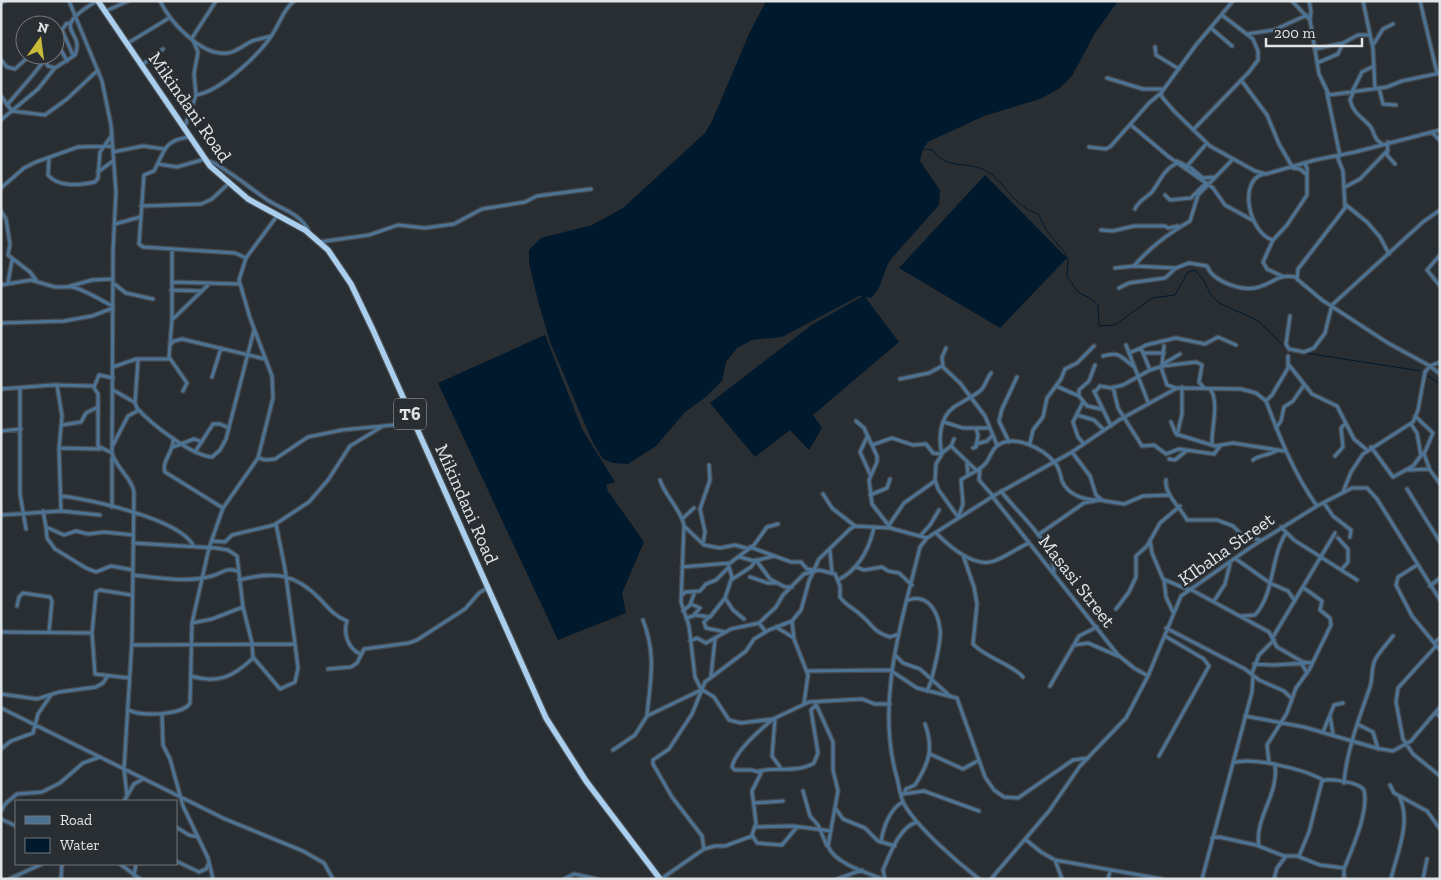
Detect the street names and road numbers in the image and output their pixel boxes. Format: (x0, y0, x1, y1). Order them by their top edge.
street label: Mikindani Road (144, 48, 237, 167)
road number: T6 (394, 398, 426, 429)
street label: Mikindani Road (430, 440, 504, 568)
street label: KIbaha Street (1174, 508, 1278, 590)
street label: Masasi Street (1034, 530, 1120, 632)

